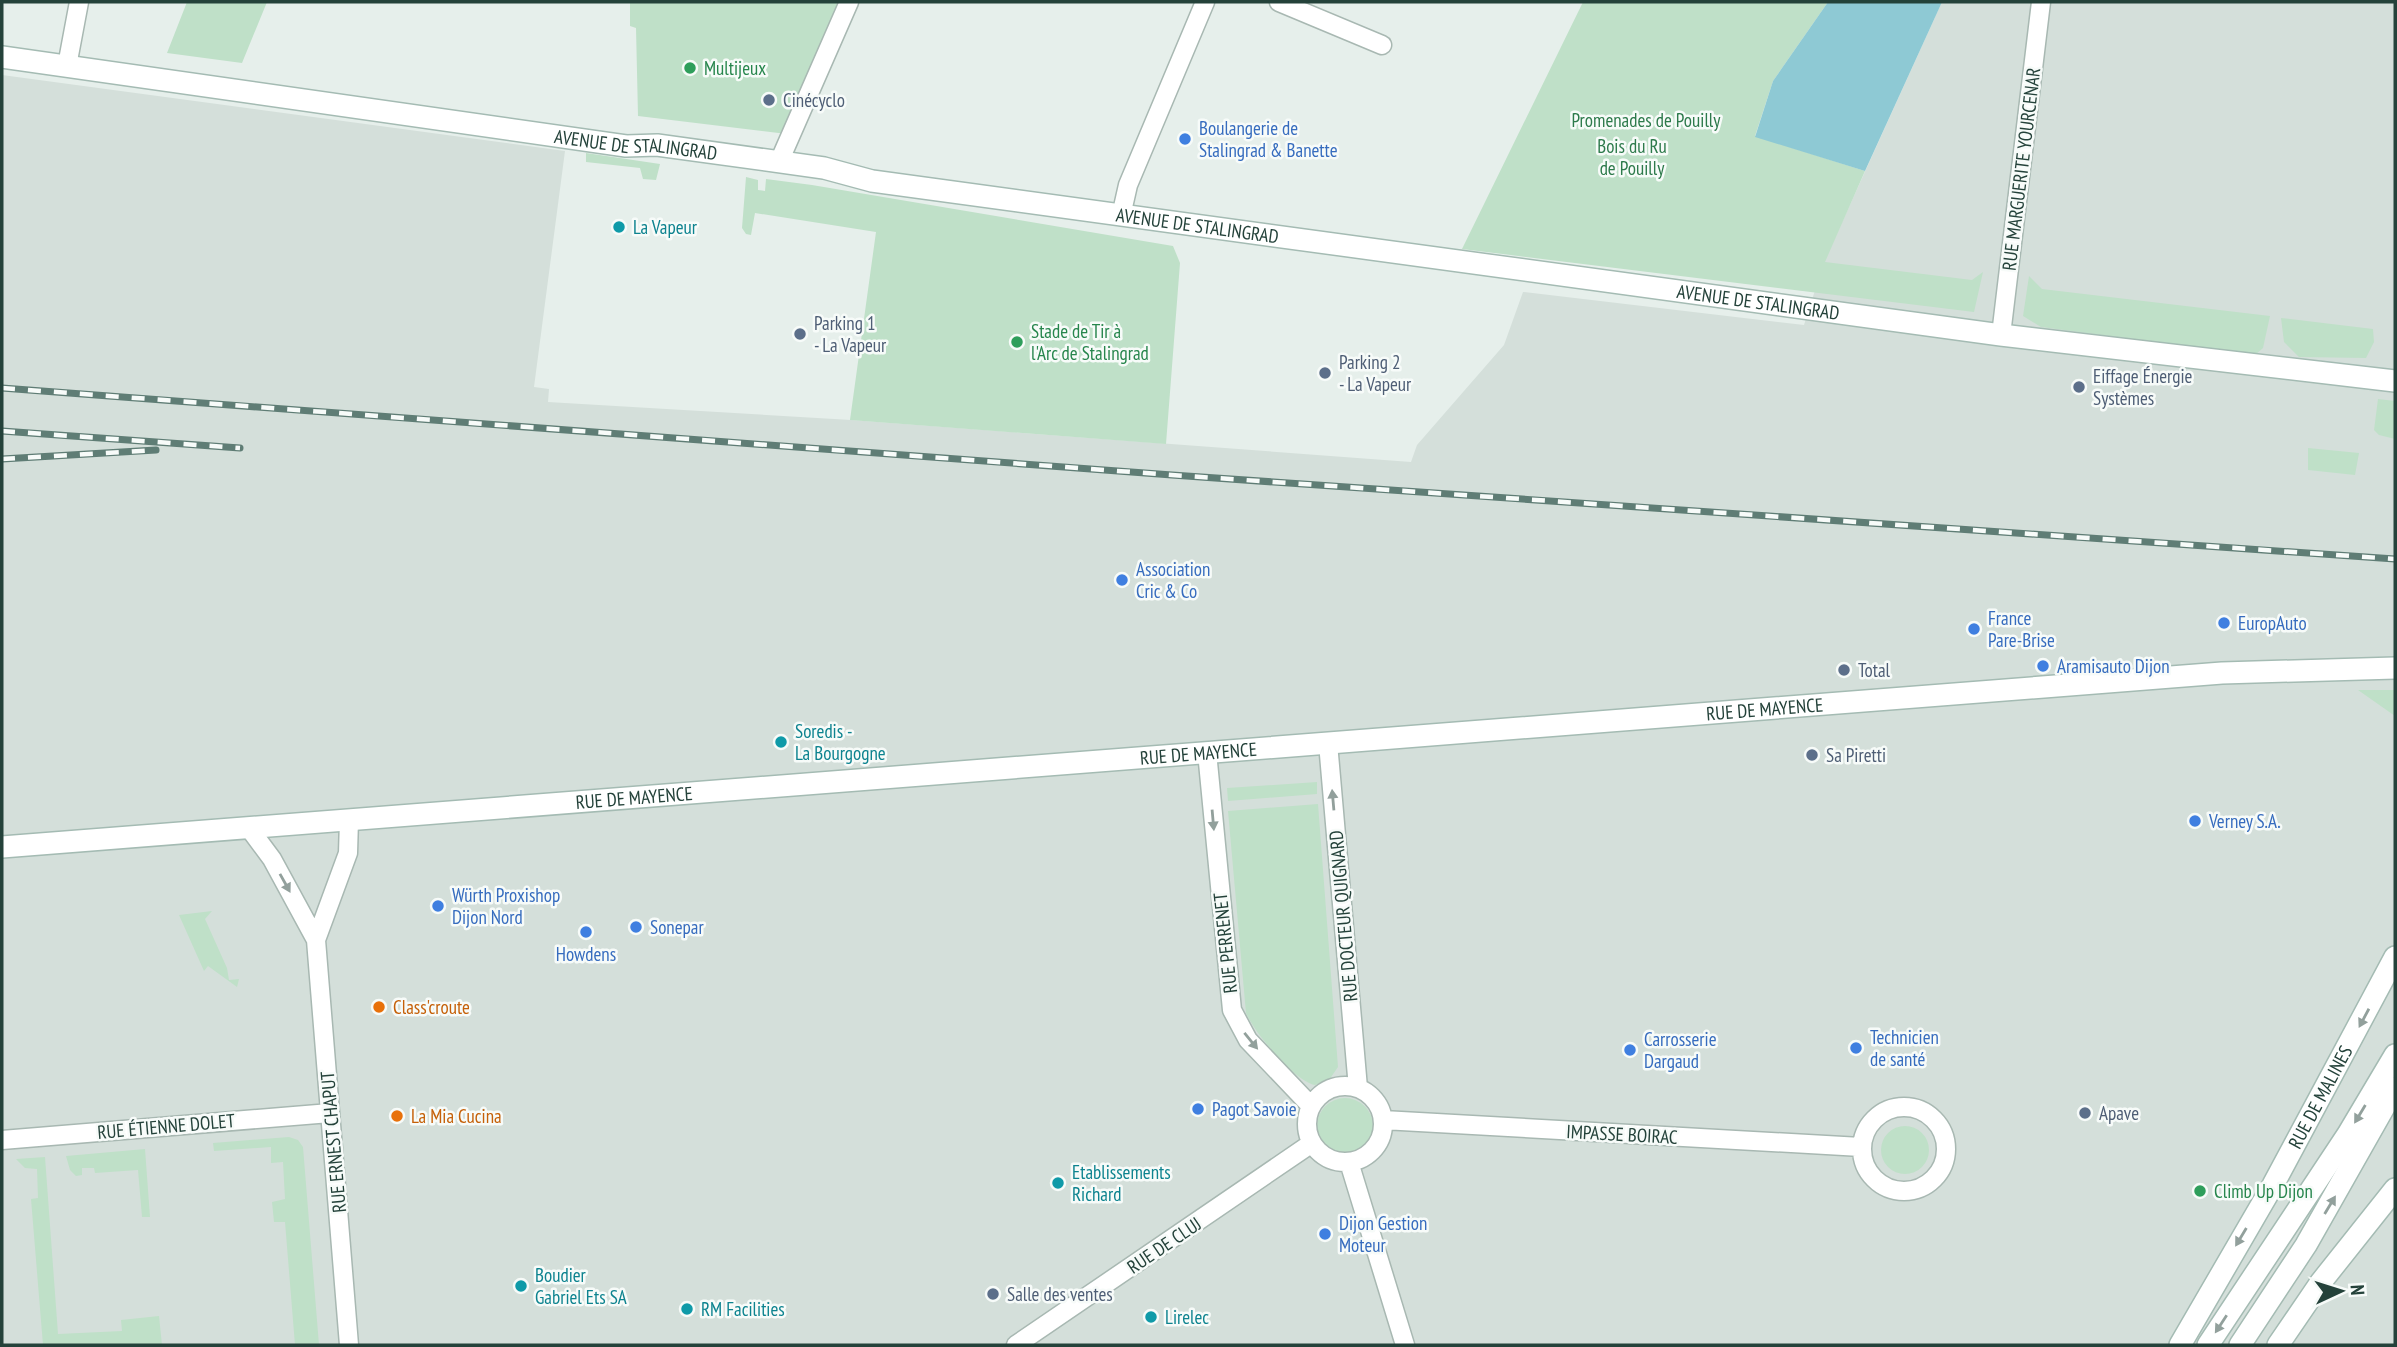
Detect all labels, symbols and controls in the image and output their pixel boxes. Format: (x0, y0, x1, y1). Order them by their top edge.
place label: Multijeux (704, 56, 766, 80)
marker: Multijeux (682, 60, 698, 76)
street label: RUE MARGUERITE YOURCENAR (1997, 66, 2045, 272)
place label: Cinécyclo (783, 88, 845, 112)
marker: Cinécyclo (761, 92, 777, 108)
park label: Promenades de Pouilly (1572, 108, 1721, 132)
place label: Boulangerie de Stalingrad & Banette (1199, 116, 1338, 162)
street label: AVENUE DE STALINGRAD (553, 124, 719, 165)
marker: Boulangerie de Stalingrad & Banette (1177, 131, 1193, 147)
park label: Bois du Ru de Pouilly (1597, 134, 1667, 180)
street label: AVENUE DE STALINGRAD (1115, 202, 1280, 248)
place label: La Vapeur (633, 215, 698, 239)
marker: La Vapeur (611, 219, 627, 235)
street label: AVENUE DE STALINGRAD (1675, 279, 1841, 325)
place label: Parking 1 - La Vapeur (814, 311, 887, 357)
place label: Stade de Tir à l'Arc de Stalingrad (1031, 319, 1149, 365)
marker: Parking 1 - La Vapeur (792, 326, 808, 342)
marker: Stade de Tir à l'Arc de Stalingrad (1009, 334, 1025, 350)
place label: Parking 2 - La Vapeur (1339, 350, 1412, 396)
place label: Eiffage Énergie Systèmes (2093, 364, 2193, 410)
marker: Parking 2 - La Vapeur (1317, 365, 1333, 381)
marker: Eiffage Énergie Systèmes (2071, 379, 2087, 395)
place label: Association Cric & Co (1136, 557, 1210, 603)
marker: Association Cric & Co (1114, 572, 1130, 588)
place label: France Pare-Brise (1988, 606, 2055, 652)
place label: EuropAuto (2238, 611, 2307, 635)
marker: EuropAuto (2216, 615, 2232, 631)
marker: France Pare-Brise (1966, 621, 1982, 637)
place label: Aramisauto Dijon (2057, 654, 2170, 678)
place label: Total (1858, 658, 1891, 682)
marker: Aramisauto Dijon (2035, 658, 2051, 674)
marker: Total (1836, 662, 1852, 678)
street label: RUE DE MAYENCE (1705, 692, 1824, 725)
place label: Soredis - La Bourgogne (795, 719, 886, 765)
marker: Soredis - La Bourgogne (773, 734, 789, 750)
street label: RUE DE MAYENCE (1139, 737, 1258, 770)
place label: Sa Piretti (1826, 743, 1886, 767)
marker: Sa Piretti (1804, 747, 1820, 763)
street label: RUE DE MAYENCE (575, 781, 693, 814)
one-way arrow (1327, 789, 1338, 811)
one-way arrow (1208, 809, 1219, 831)
place label: Verney S.A. (2208, 809, 2281, 833)
marker: Verney S.A. (2187, 813, 2203, 829)
street label: RUE DOCTEUR QUIGNARD (1324, 829, 1362, 1003)
one-way arrow (278, 873, 290, 893)
place label: Würth Proxishop Dijon Nord (452, 883, 560, 929)
street label: RUE PERRENET (1208, 891, 1242, 995)
marker: Würth Proxishop Dijon Nord (430, 898, 446, 914)
place label: Sonepar (650, 915, 704, 939)
marker: Sonepar (628, 919, 644, 935)
marker: Howdens (578, 924, 594, 940)
place label: Howdens (556, 942, 616, 966)
place label: Class'croute (393, 995, 470, 1019)
marker: Class'croute (371, 999, 387, 1015)
one-way arrow (2358, 1008, 2370, 1027)
place label: Technicien de santé (1870, 1025, 1939, 1071)
place label: Carrosserie Dargaud (1644, 1027, 1717, 1073)
one-way arrow (1243, 1032, 1258, 1050)
marker: Technicien de santé (1848, 1040, 1864, 1056)
street label: RUE DE MALINES (2283, 1041, 2357, 1153)
marker: Carrosserie Dargaud (1622, 1042, 1638, 1058)
street label: RUE ERNEST CHAPUT (315, 1070, 351, 1214)
place label: Pagot Savoie (1212, 1097, 1297, 1121)
marker: Pagot Savoie (1190, 1101, 1206, 1117)
place label: Apave (2099, 1101, 2139, 1125)
place label: La Mia Cucina (411, 1104, 502, 1128)
one-way arrow (2354, 1104, 2367, 1123)
marker: Apave (2077, 1105, 2093, 1121)
street label: RUE ÉTIENNE DOLET (96, 1108, 236, 1144)
marker: La Mia Cucina (389, 1108, 405, 1124)
street label: IMPASSE BOIRAC (1566, 1119, 1678, 1149)
place label: Etablissements Richard (1072, 1160, 1171, 1206)
marker: Etablissements Richard (1050, 1175, 1066, 1191)
place label: Climb Up Dijon (2214, 1179, 2313, 1203)
marker: Climb Up Dijon (2192, 1183, 2208, 1199)
one-way arrow (2323, 1196, 2336, 1215)
street label: RUE DE CLUJ (1122, 1211, 1206, 1279)
place label: Dijon Gestion Moteur (1339, 1211, 1427, 1257)
marker: Dijon Gestion Moteur (1317, 1226, 1333, 1242)
one-way arrow (2235, 1228, 2247, 1247)
north arrow (2306, 1256, 2376, 1326)
place label: Boudier Gabriel Ets SA (535, 1263, 627, 1309)
marker: Boudier Gabriel Ets SA (513, 1278, 529, 1294)
place label: Salle des ventes (1007, 1282, 1113, 1306)
text: N (2346, 1284, 2370, 1296)
marker: Salle des ventes (985, 1286, 1001, 1302)
place label: RM Facilities (701, 1297, 785, 1321)
marker: RM Facilities (679, 1301, 695, 1317)
place label: Lirelec (1165, 1305, 1209, 1329)
marker: Lirelec (1143, 1309, 1159, 1325)
one-way arrow (2215, 1314, 2228, 1334)

